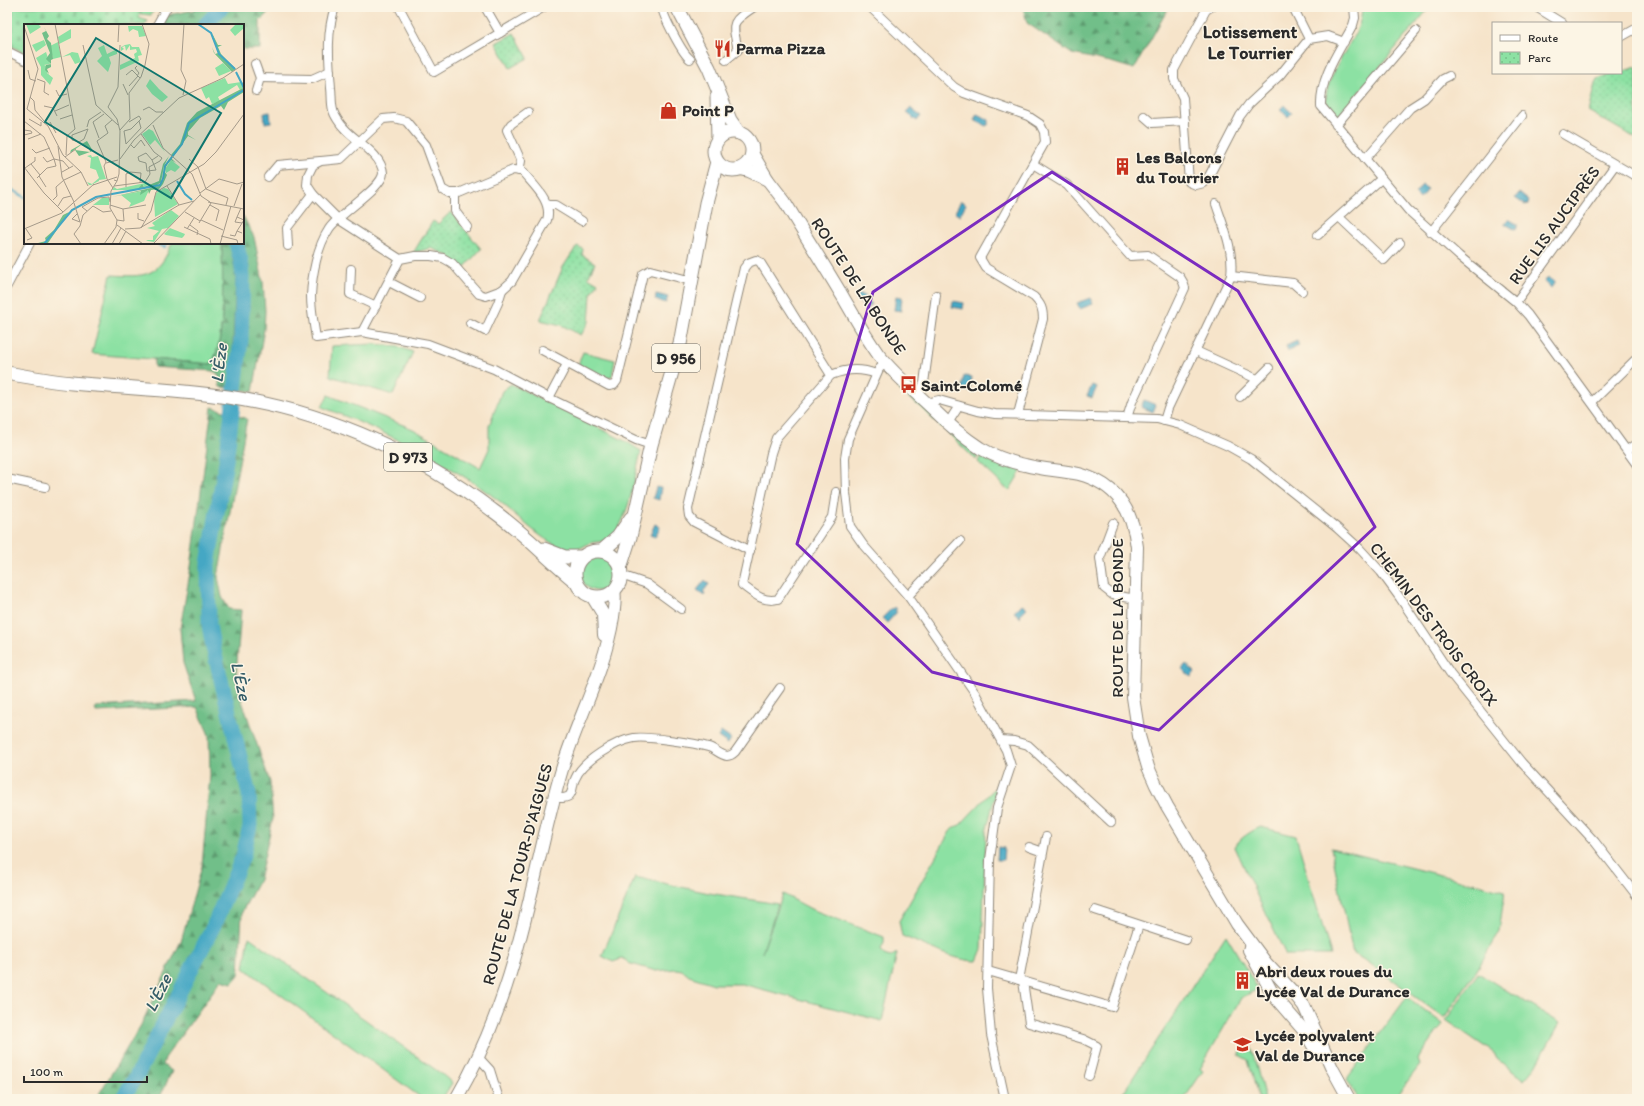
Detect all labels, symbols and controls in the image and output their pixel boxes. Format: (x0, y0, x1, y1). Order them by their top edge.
district label: Lotissement Le Tourrier (1203, 21, 1297, 64)
legend (1492, 22, 1622, 74)
inset map (24, 24, 244, 244)
text: Route (1528, 31, 1558, 45)
restaurant icon: Parma Pizza (713, 38, 733, 58)
place label: Parma Pizza (736, 38, 825, 58)
text: Parc (1528, 51, 1551, 65)
shop icon: Point P (659, 100, 679, 120)
place label: Point P (682, 100, 734, 120)
place label: Les Balcons du Tourrier (1136, 147, 1222, 187)
building icon: Les Balcons du Tourrier (1113, 157, 1133, 177)
street label: RUE LIS AUCIPRÈS (1504, 162, 1604, 288)
street label: ROUTE DE LA BONDE (807, 214, 911, 358)
water label: L'Èze (206, 341, 232, 384)
road number: D 956 (652, 344, 700, 372)
bus stop icon: Saint-Colomé (898, 375, 918, 395)
place label: Saint-Colomé (921, 375, 1022, 395)
road number: D 973 (384, 443, 432, 471)
street label: ROUTE DE LA BONDE (1107, 538, 1127, 698)
street label: CHEMIN DES TROIS CROIX (1366, 538, 1502, 710)
water label: L'Èze (226, 659, 256, 704)
street label: ROUTE DE LA TOUR-D'AIGUES (478, 761, 556, 987)
place label: Abri deux roues du Lycée Val de Durance (1255, 961, 1410, 1002)
water label: L'Èze (139, 969, 177, 1016)
building icon: Abri deux roues du Lycée Val de Durance (1233, 971, 1253, 991)
place label: Lycée polyvalent Val de Durance (1255, 1025, 1375, 1065)
school or university icon: Lycée polyvalent Val de Durance (1232, 1035, 1252, 1055)
scale bar (24, 1058, 147, 1084)
text: 100 m (30, 1065, 63, 1079)

